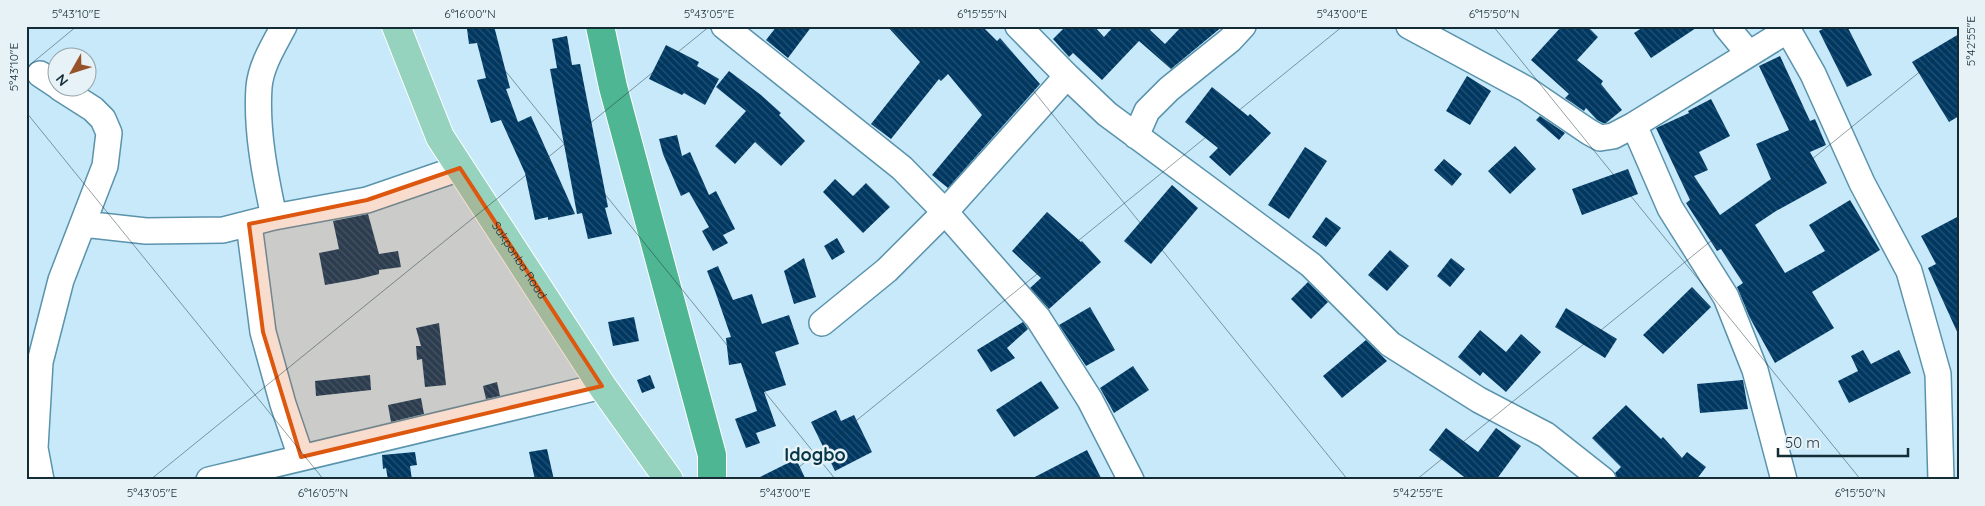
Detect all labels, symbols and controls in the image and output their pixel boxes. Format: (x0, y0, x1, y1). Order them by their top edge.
text: 5°43'10"E (52, 6, 100, 21)
text: 6°16'00"N (444, 6, 496, 21)
text: 5°43'05"E (684, 6, 734, 21)
text: 6°15'55"N (957, 6, 1007, 21)
text: 5°43'00"E (1316, 6, 1368, 21)
text: 6°15'50"N (1469, 6, 1519, 21)
text: 5°42'55"E (1963, 16, 1978, 66)
text: 5°43'10"E (6, 43, 21, 91)
north arrow (48, 48, 98, 98)
text: N (52, 71, 72, 90)
street label: Sakponba Road (489, 218, 551, 302)
scale bar (1778, 426, 1908, 458)
text: 50 m (1785, 433, 1820, 452)
district label: Idogbo (784, 443, 846, 466)
text: 5°43'05"E (127, 485, 177, 500)
text: 6°16'05"N (298, 485, 348, 500)
text: 5°43'00"E (759, 485, 811, 500)
text: 5°42'55"E (1393, 485, 1443, 500)
text: 6°15'50"N (1835, 485, 1885, 500)

